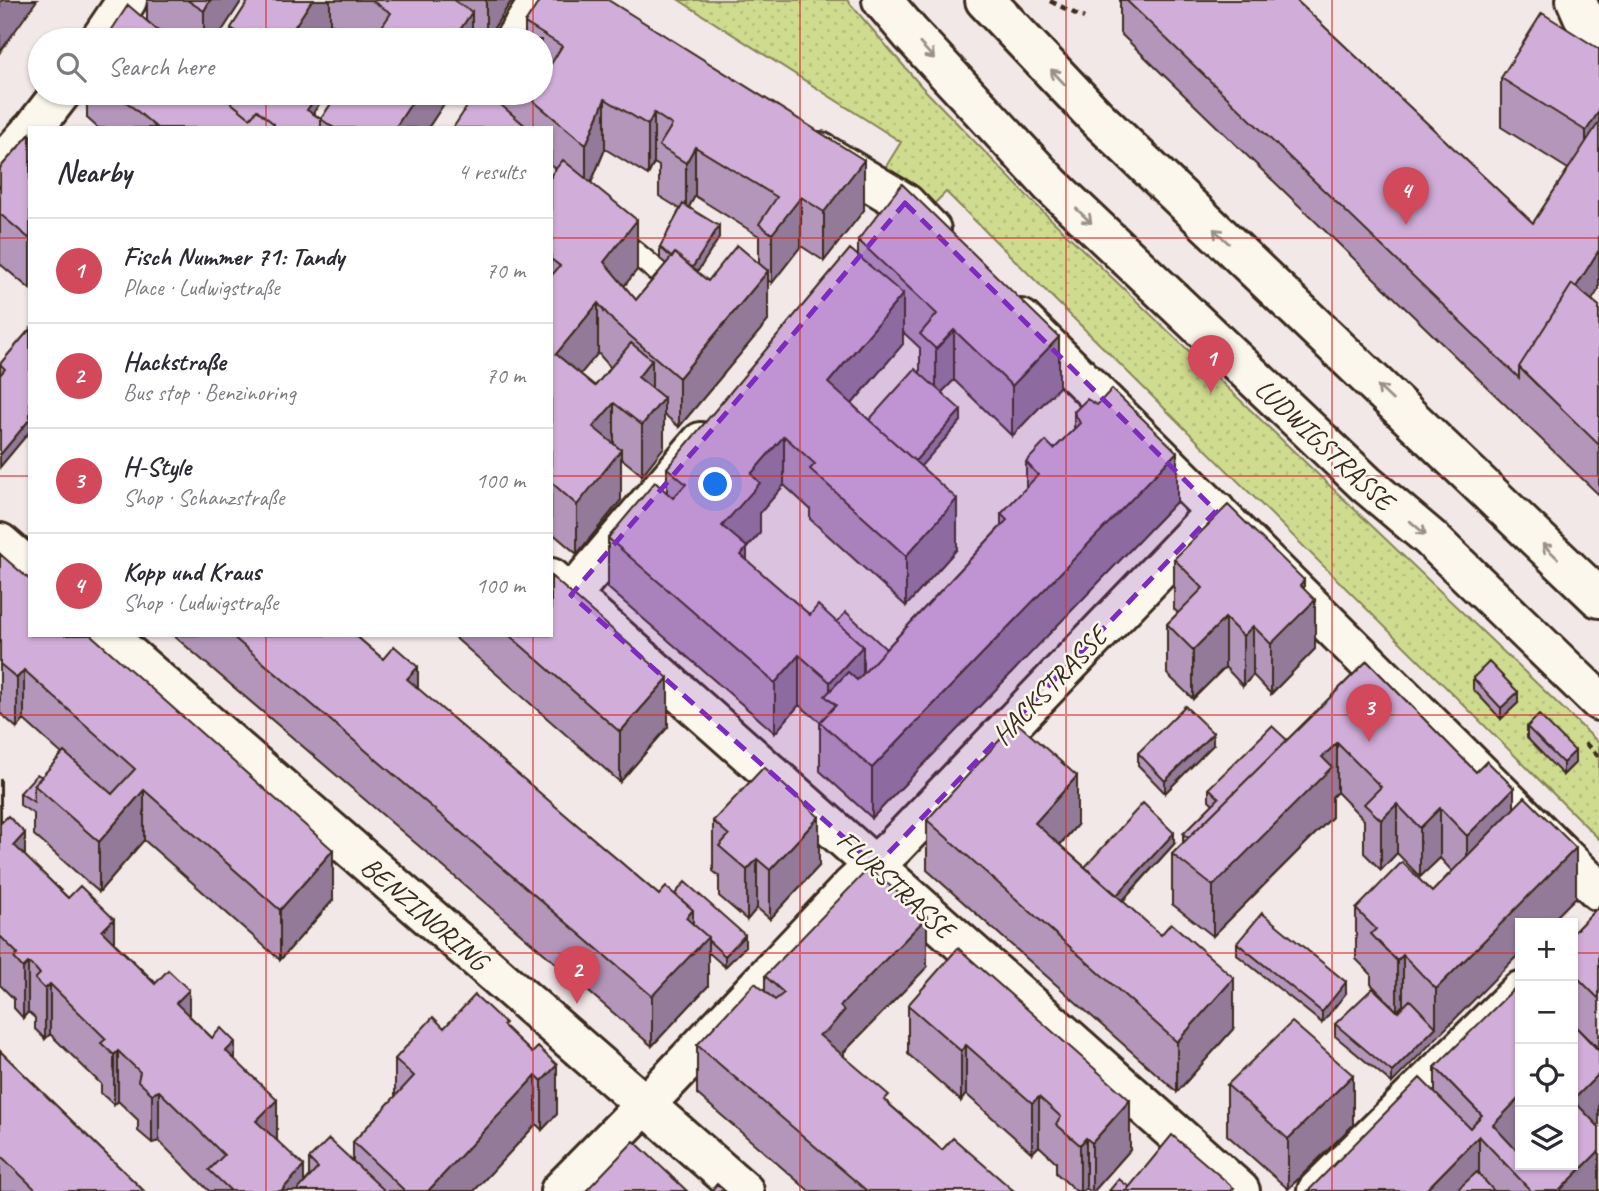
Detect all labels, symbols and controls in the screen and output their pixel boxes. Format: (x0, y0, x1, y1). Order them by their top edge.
search box (28, 28, 553, 105)
one-way arrow (919, 42, 935, 60)
icon: search (52, 48, 90, 86)
text: Search here (108, 50, 214, 83)
one-way arrow (1050, 69, 1067, 86)
text: Nearby (56, 153, 132, 191)
text: 4 results (458, 157, 525, 186)
pin: 4 (1383, 167, 1429, 225)
one-way arrow (1075, 208, 1092, 225)
one-way arrow (1213, 228, 1230, 245)
text: Fisch Nummer 71: Tandy (123, 240, 344, 273)
text: 1 (74, 256, 84, 285)
text: 70 m (486, 256, 525, 285)
text: Place · Ludwigstraße (123, 273, 279, 302)
pin: 1 (1188, 335, 1234, 393)
text: Hackstraße (123, 345, 225, 378)
text: 2 (74, 361, 84, 390)
text: 70 m (486, 361, 525, 390)
street label: LUDWIGSTRASSE (1248, 371, 1404, 520)
text: Bus stop · Benzinoring (123, 378, 296, 407)
one-way arrow (1377, 385, 1394, 402)
text: H-Style (123, 450, 191, 483)
text: 3 (74, 466, 84, 495)
text: 100 m (476, 466, 525, 495)
your location (698, 467, 732, 501)
text: Shop · Schanzstraße (123, 483, 284, 512)
one-way arrow (1409, 520, 1427, 536)
one-way arrow (1541, 542, 1558, 559)
text: Kopp und Kraus (123, 555, 261, 588)
text: 4 (74, 571, 84, 600)
text: 100 m (476, 571, 525, 600)
text: Shop · Ludwigstraße (123, 588, 278, 617)
street label: HACKSTRASSE (984, 616, 1117, 752)
pin: 3 (1346, 684, 1392, 742)
street label: FLURSTRASSE (830, 823, 964, 949)
street label: BENZINORING (354, 849, 498, 980)
map controls (1515, 918, 1578, 1170)
button: + (1515, 918, 1578, 981)
pin: 2 (554, 946, 600, 1004)
button: − (1515, 981, 1578, 1044)
button: locate (1515, 1044, 1578, 1107)
button: layers (1515, 1107, 1578, 1170)

